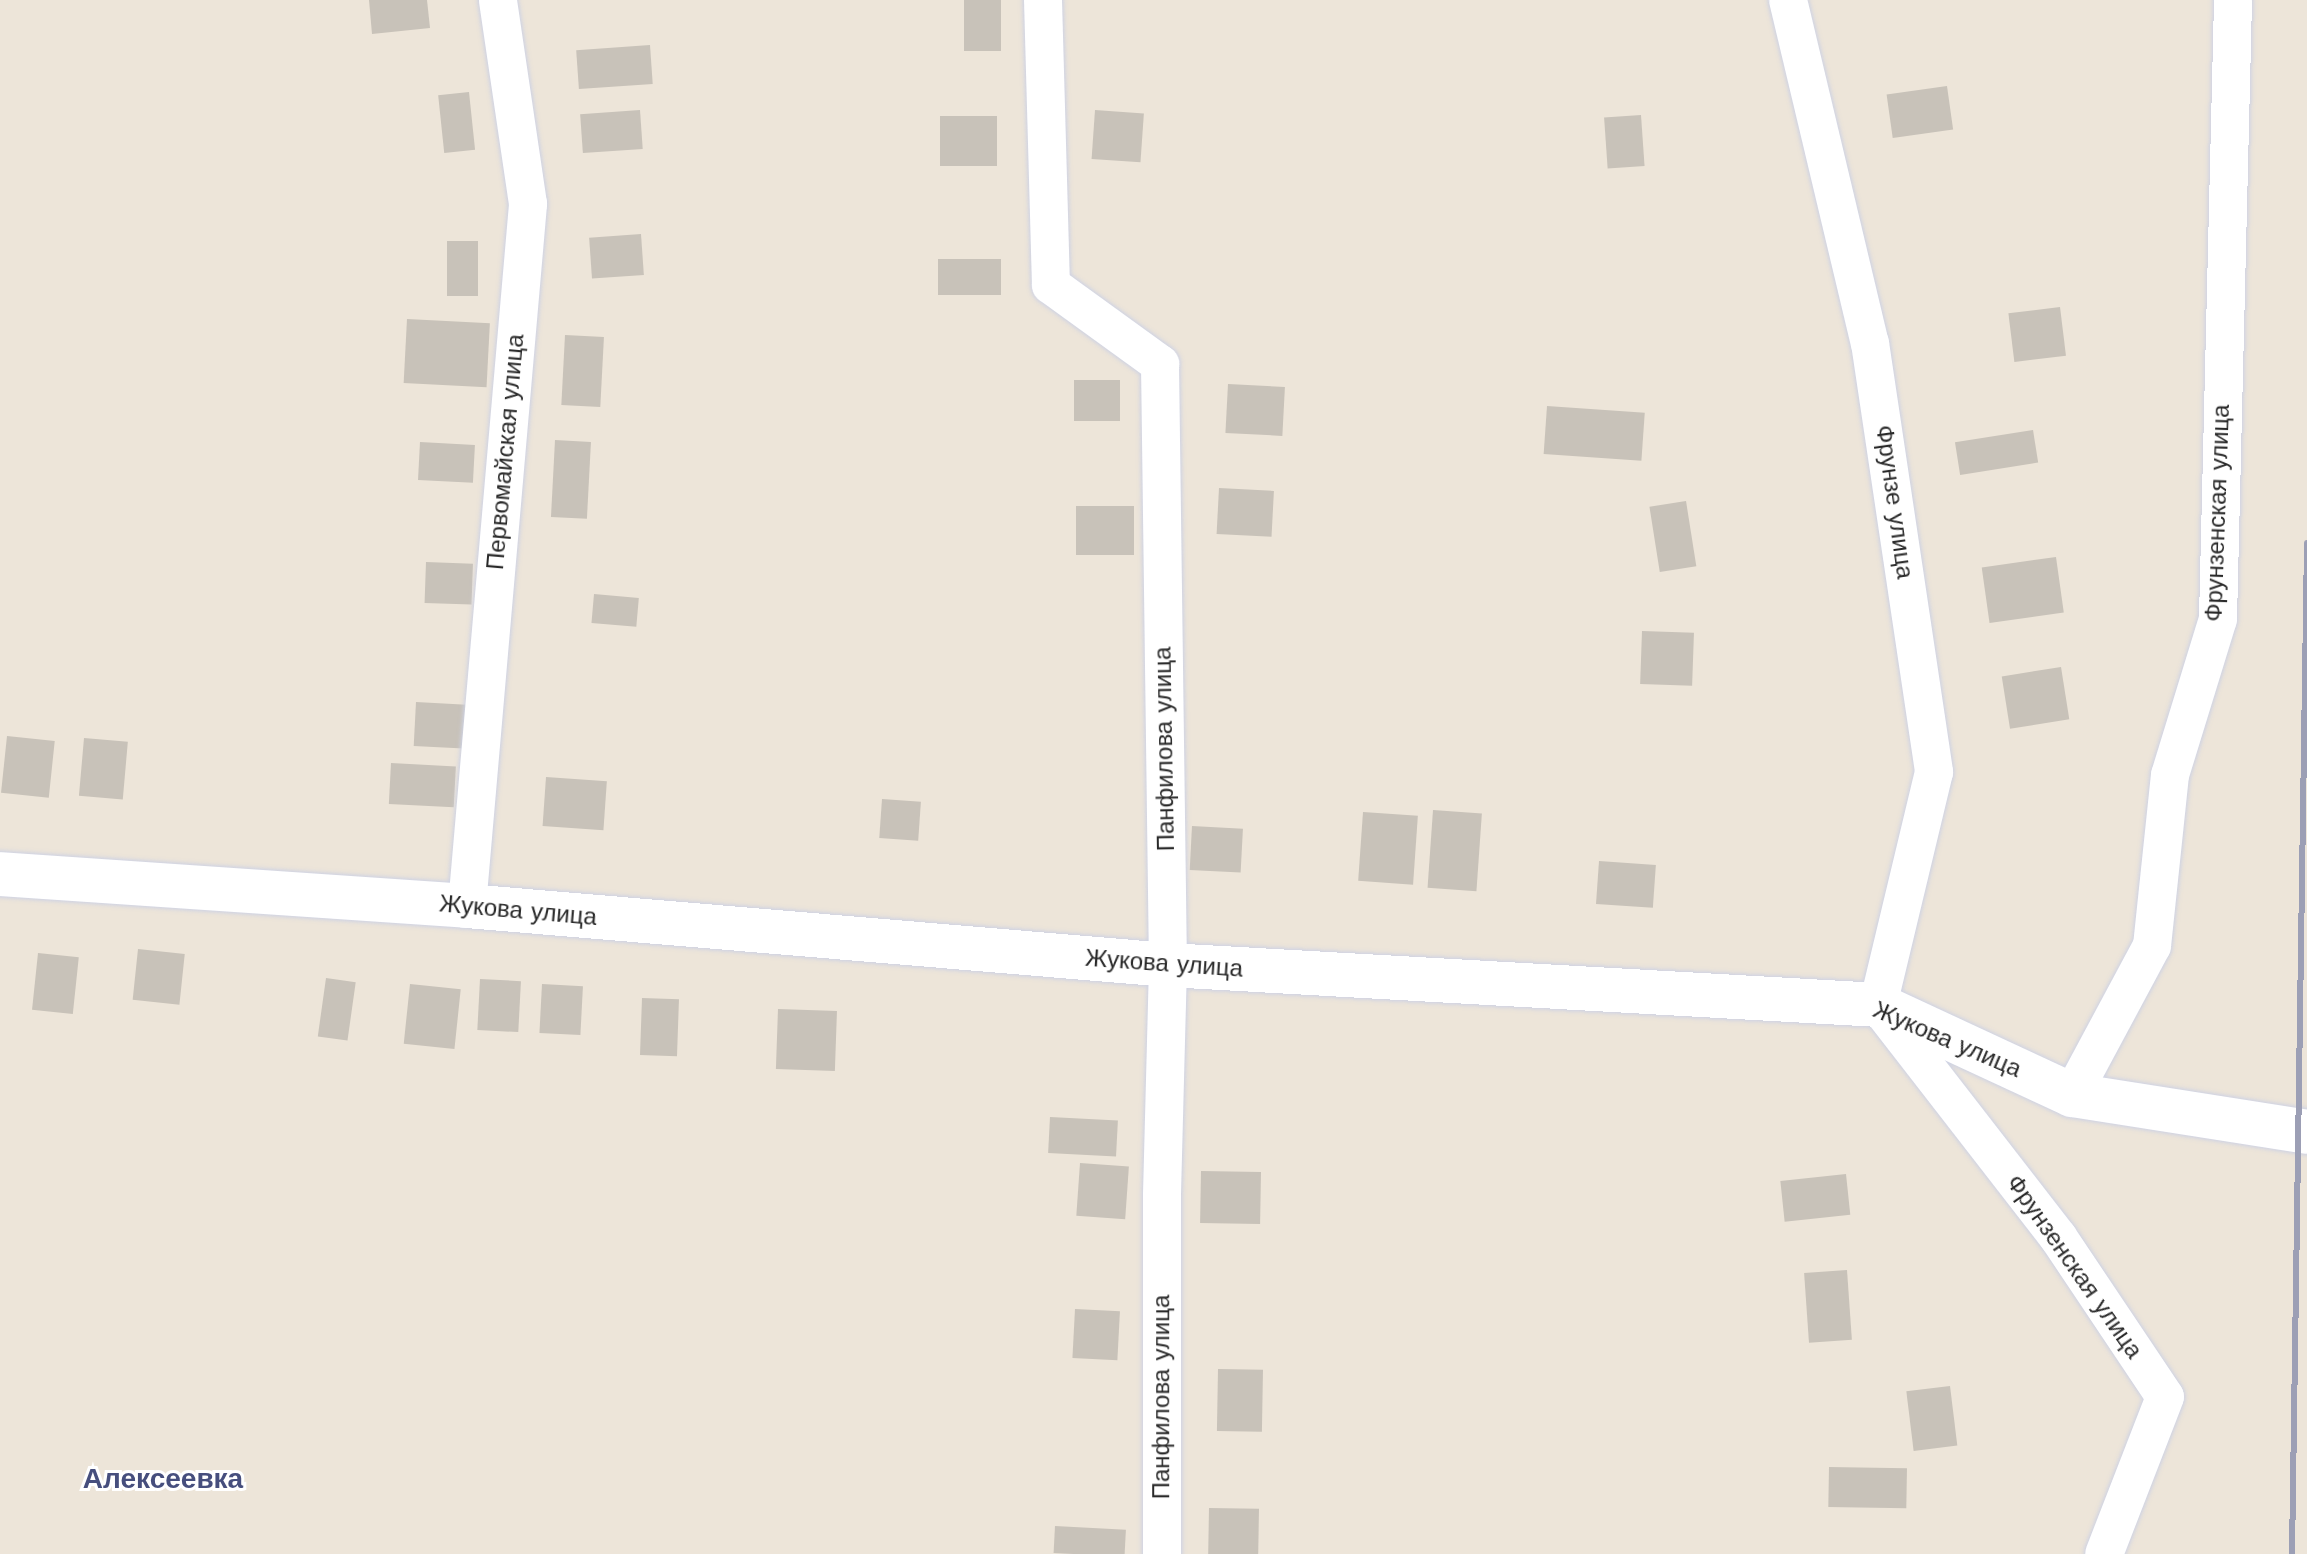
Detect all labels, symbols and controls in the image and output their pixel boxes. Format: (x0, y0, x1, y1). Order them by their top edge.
street label: Первомайская улица (481, 333, 531, 571)
street label: Фрунзенская улица (2200, 404, 2236, 622)
street label: Фрунзе улица (1869, 423, 1919, 581)
street label: Панфилова улица (1149, 646, 1181, 852)
street label: Жукова улица (438, 890, 598, 932)
street label: Жукова улица (1084, 944, 1244, 984)
street label: Жукова улица (1869, 996, 2025, 1084)
street label: Фрунзенская улица (2000, 1170, 2148, 1364)
street label: Панфилова улица (1148, 1295, 1176, 1499)
district label: Алексеевка (83, 1462, 243, 1496)

